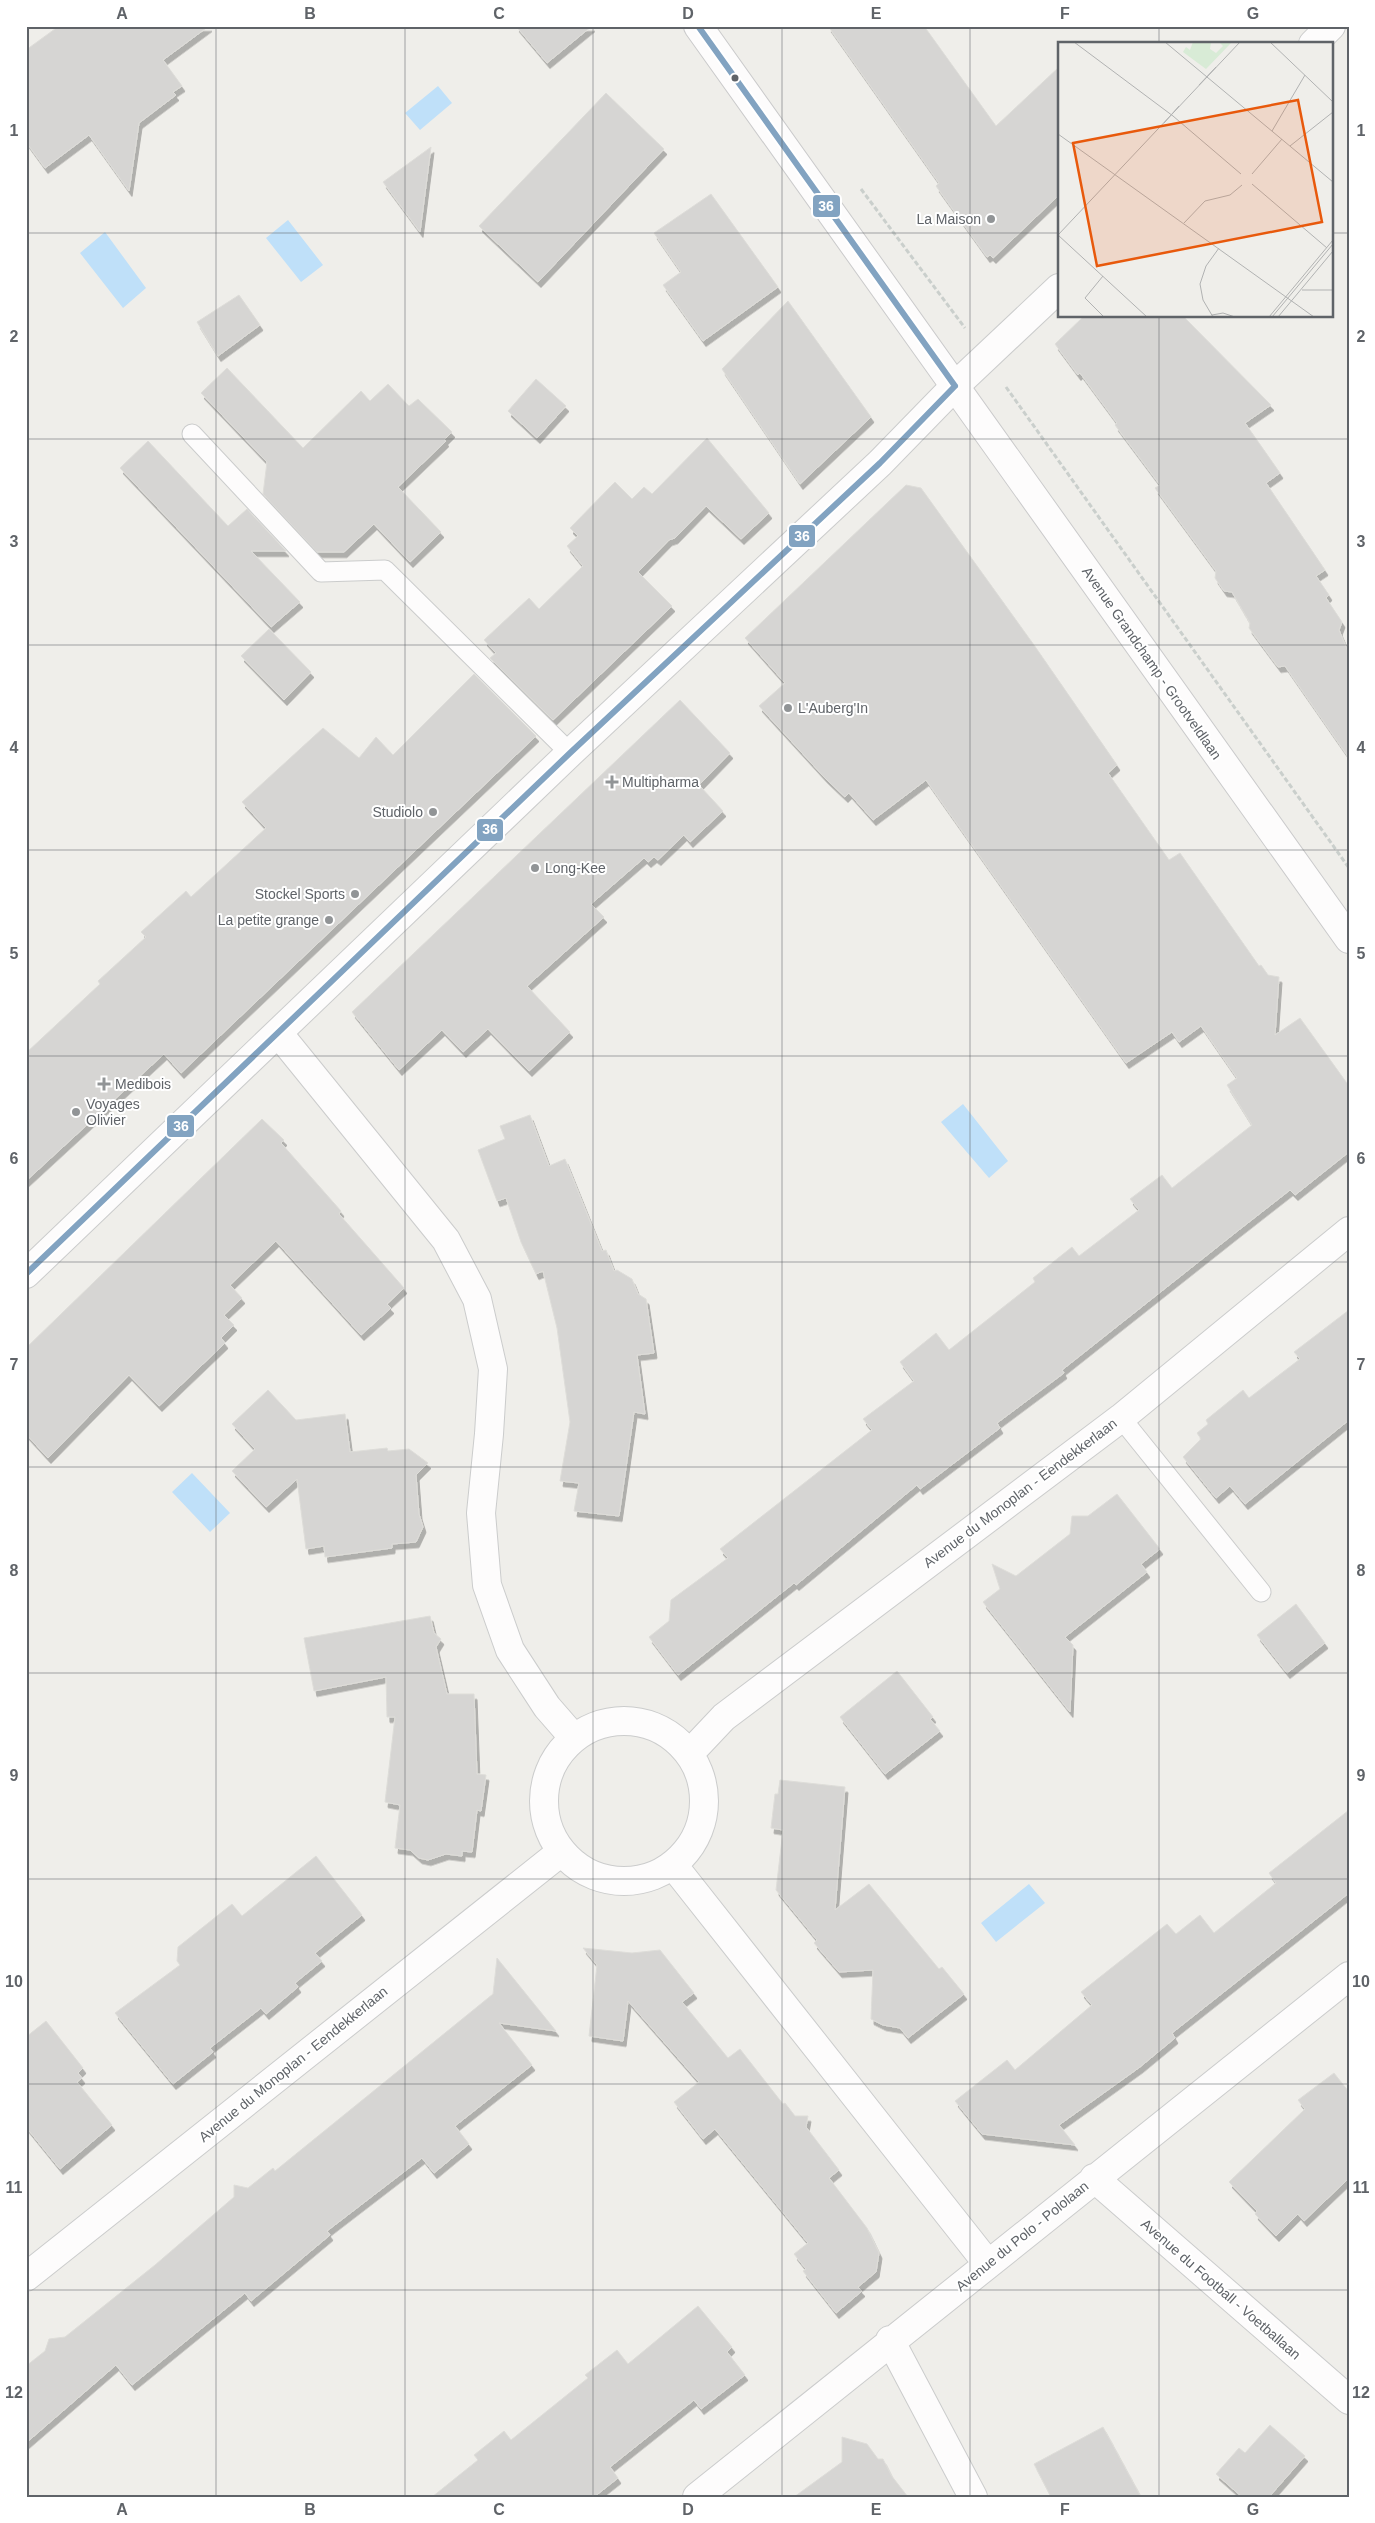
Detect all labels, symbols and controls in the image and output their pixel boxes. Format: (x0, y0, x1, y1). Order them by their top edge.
text: A (116, 5, 128, 22)
text: B (304, 5, 316, 22)
text: C (493, 5, 505, 22)
text: D (682, 5, 694, 22)
text: E (871, 5, 882, 22)
text: F (1060, 5, 1070, 22)
text: G (1247, 5, 1259, 22)
inset map (1058, 42, 1332, 318)
unlabelled marker (730, 73, 740, 83)
text: 1 (10, 122, 19, 139)
text: 1 (1357, 122, 1366, 139)
line badge: 36 (812, 194, 841, 218)
text: 36 (818, 198, 834, 214)
place label: La Maison (916, 211, 981, 227)
marker: La Maison (985, 213, 997, 225)
text: 2 (10, 328, 19, 345)
text: 2 (1357, 328, 1366, 345)
line badge: 36 (788, 524, 816, 548)
text: 36 (794, 528, 810, 544)
text: 3 (10, 533, 19, 550)
text: 3 (1357, 533, 1366, 550)
street label: Avenue Grandchamp - Grootveldlaan (1079, 564, 1225, 762)
place label: L'Auberg'In (798, 700, 868, 716)
marker: L'Auberg'In (782, 702, 794, 714)
text: 4 (10, 739, 19, 756)
text: 4 (1357, 739, 1366, 756)
place label: Multipharma (622, 774, 699, 790)
marker: Multipharma (606, 776, 618, 788)
place label: Studiolo (372, 804, 423, 820)
marker: Studiolo (427, 806, 439, 818)
line badge: 36 (476, 818, 504, 842)
text: 36 (482, 821, 498, 837)
place label: Long-Kee (545, 860, 606, 876)
marker: Long-Kee (529, 862, 541, 874)
place label: Stockel Sports (255, 886, 345, 902)
marker: Stockel Sports (349, 888, 361, 900)
place label: La petite grange (218, 912, 319, 928)
marker: La petite grange (323, 914, 335, 926)
text: 5 (10, 945, 19, 962)
text: 5 (1357, 945, 1366, 962)
place label: Medibois (115, 1076, 171, 1092)
marker: Medibois (97, 1077, 111, 1091)
place label: Voyages Olivier (86, 1096, 140, 1128)
marker: Voyages Olivier (70, 1106, 82, 1118)
line badge: 36 (166, 1114, 195, 1138)
text: 36 (173, 1118, 189, 1134)
text: 6 (10, 1150, 19, 1167)
text: 6 (1357, 1150, 1366, 1167)
text: 7 (10, 1356, 19, 1373)
text: 7 (1357, 1356, 1366, 1373)
street label: Avenue du Monoplan - Eendekkerlaan (920, 1415, 1120, 1571)
text: 8 (10, 1562, 19, 1579)
text: 8 (1357, 1562, 1366, 1579)
text: 9 (10, 1767, 19, 1784)
text: 9 (1357, 1767, 1366, 1784)
text: 10 (5, 1973, 23, 1990)
text: 10 (1352, 1973, 1370, 1990)
street label: Avenue du Monoplan - Eendekkerlaan (196, 1983, 390, 2145)
street label: Avenue du Polo - Pololaan (953, 2178, 1091, 2294)
text: 11 (6, 2179, 23, 2196)
text: 11 (1353, 2179, 1370, 2196)
street label: Avenue du Football - Voetballaan (1138, 2215, 1304, 2363)
text: 12 (5, 2384, 23, 2401)
text: 12 (1352, 2384, 1370, 2401)
text: A (116, 2501, 128, 2518)
text: B (304, 2501, 316, 2518)
text: C (493, 2501, 505, 2518)
text: D (682, 2501, 694, 2518)
text: E (871, 2501, 882, 2518)
text: F (1060, 2501, 1070, 2518)
text: G (1247, 2501, 1259, 2518)

